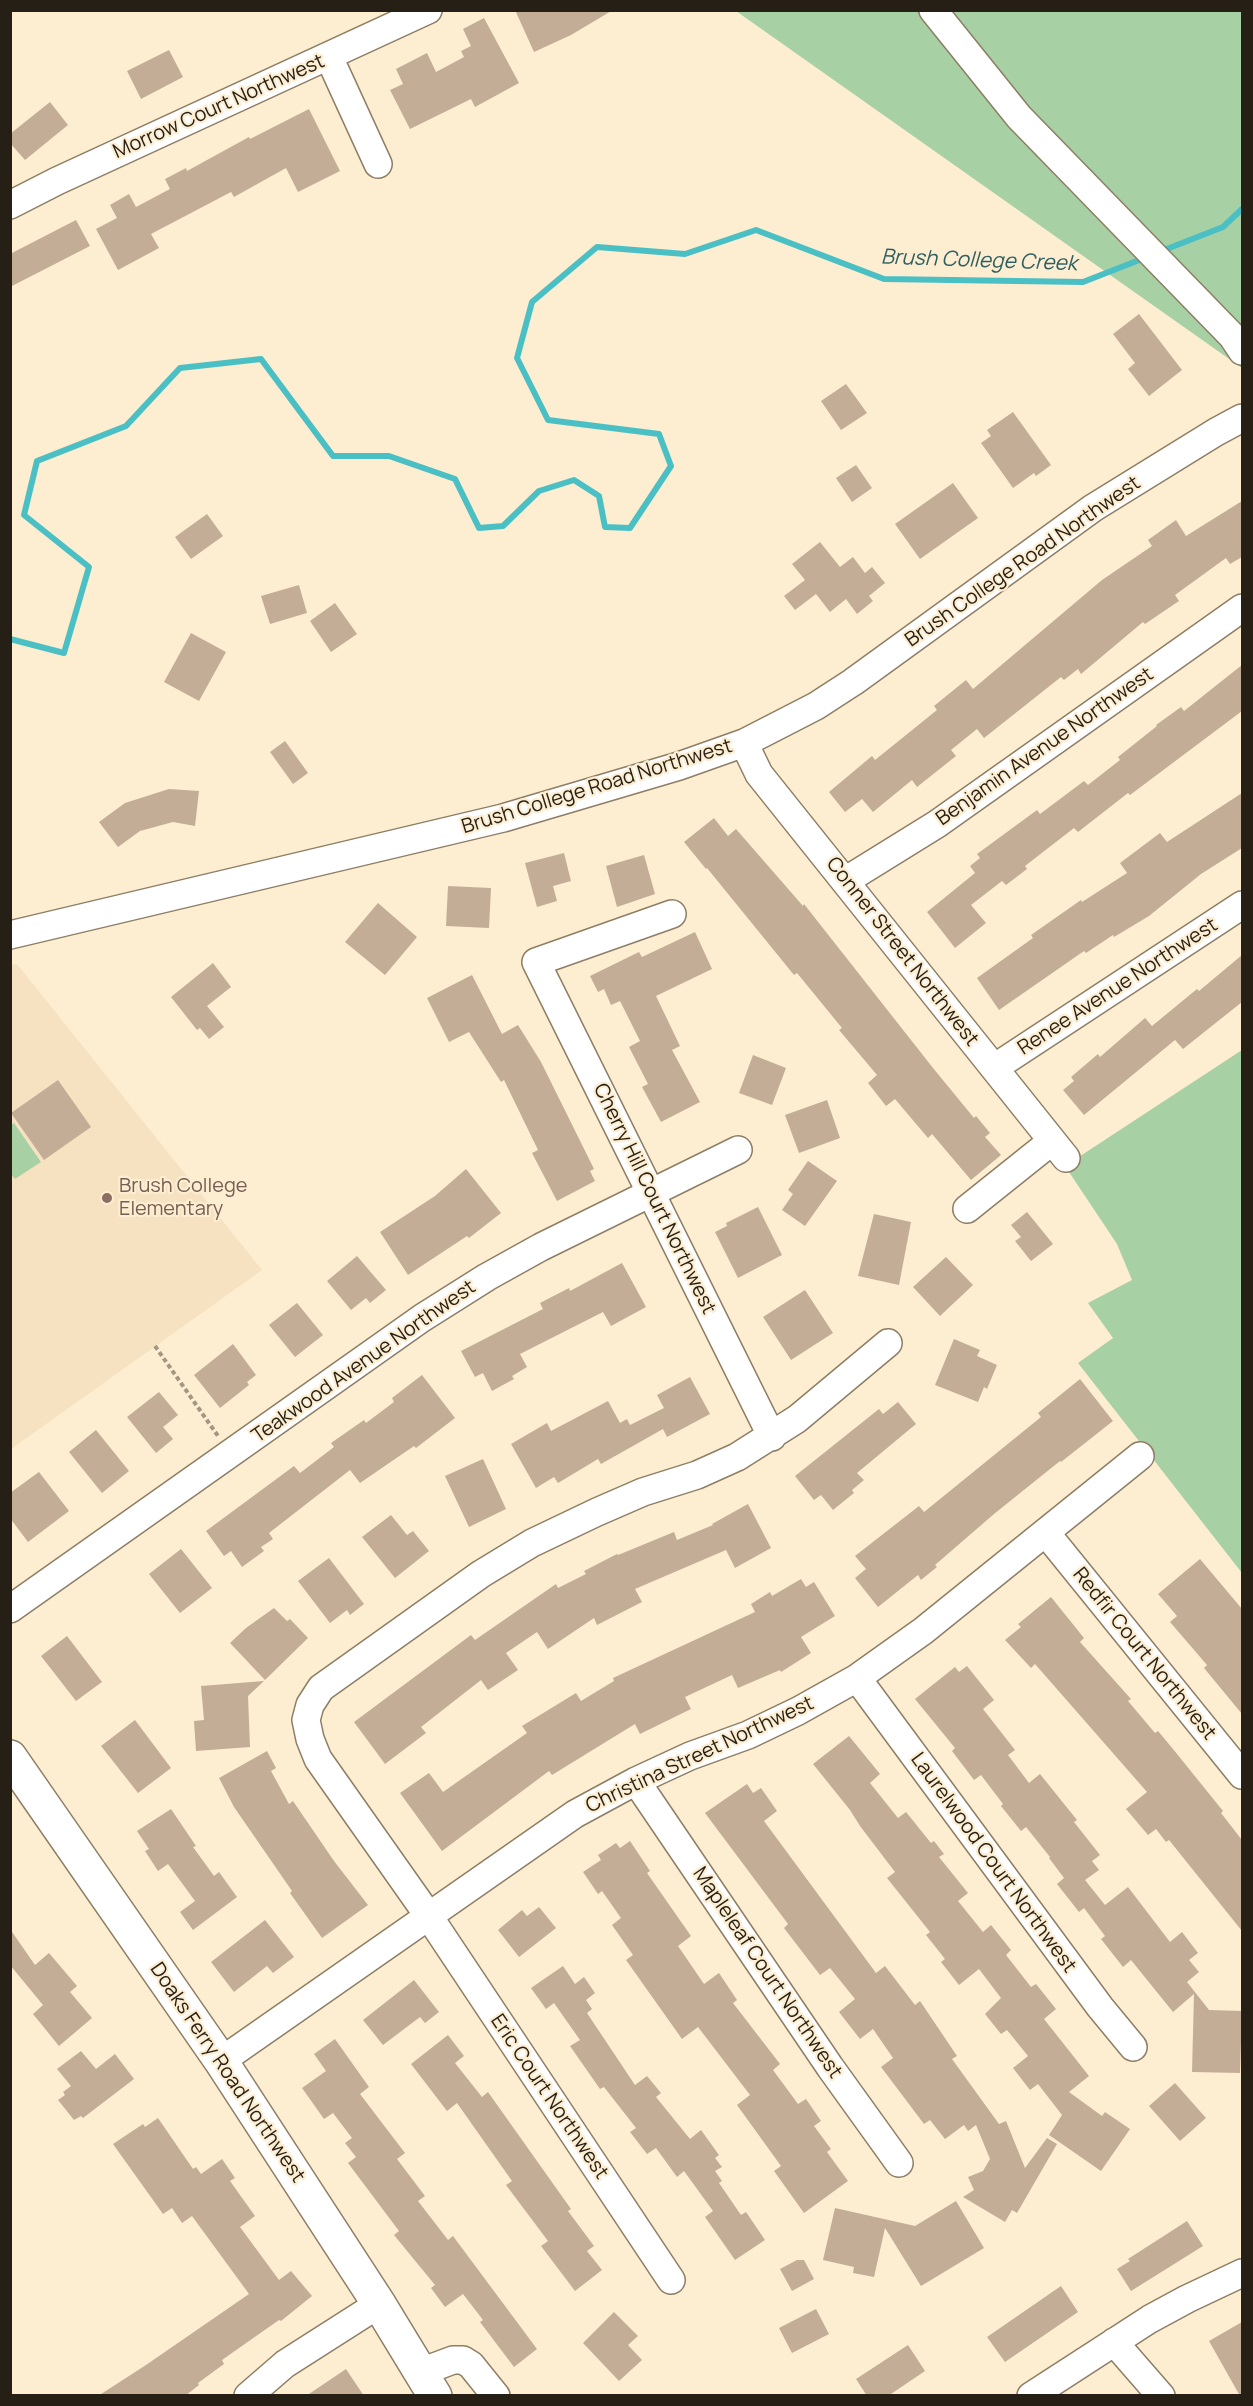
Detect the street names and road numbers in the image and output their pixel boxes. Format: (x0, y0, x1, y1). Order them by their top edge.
street label: Morrow Court Northwest (110, 50, 328, 164)
street label: Brush College Road Northwest (901, 471, 1145, 653)
street label: Benjamin Avenue Northwest (932, 663, 1158, 831)
street label: Brush College Road Northwest (459, 734, 735, 840)
street label: Conner Street Northwest (821, 853, 983, 1051)
street label: Renee Avenue Northwest (1014, 913, 1222, 1061)
street label: Cherry Hill Court Northwest (588, 1080, 720, 1318)
street label: Teakwood Avenue Northwest (248, 1275, 480, 1449)
street label: Redfir Court Northwest (1067, 1563, 1221, 1745)
street label: Christina Street Northwest (582, 1692, 818, 1818)
street label: Laurelwood Court Northwest (905, 1748, 1081, 1978)
street label: Mapleleaf Court Northwest (687, 1863, 847, 2083)
street label: Doaks Ferry Road Northwest (144, 1958, 310, 2188)
street label: Eric Court Northwest (485, 2010, 613, 2184)

